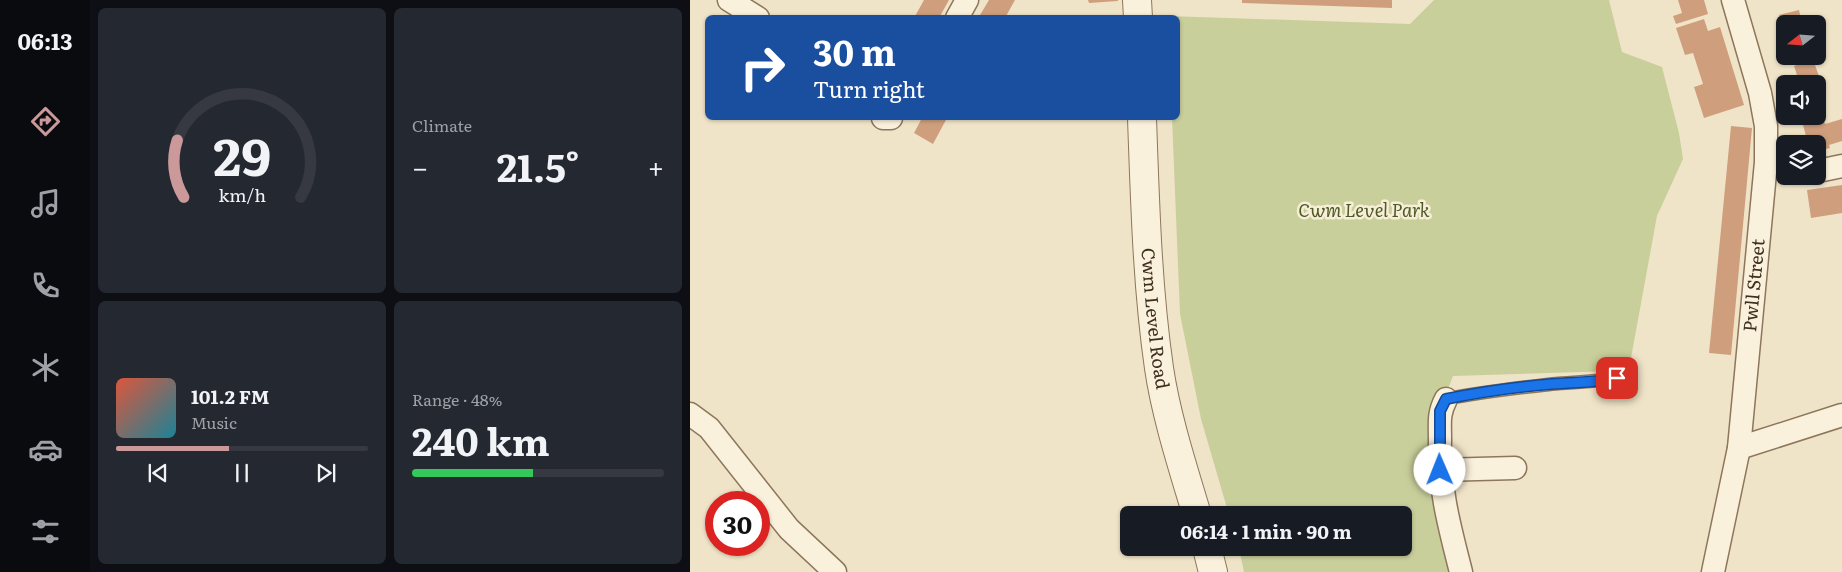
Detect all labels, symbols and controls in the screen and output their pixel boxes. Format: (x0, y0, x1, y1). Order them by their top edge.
north arrow (1776, 15, 1826, 65)
map controls (1776, 15, 1826, 185)
text: 06:13 (17, 24, 73, 57)
text: 30 m (813, 25, 896, 77)
icon: right (730, 35, 795, 100)
text: Turn right (813, 72, 925, 105)
button: sound (1776, 75, 1826, 125)
icon: directions (28, 104, 63, 139)
text: Climate (412, 113, 472, 137)
text: 29 (213, 115, 271, 192)
button: layers (1776, 135, 1826, 185)
text: 21.5° (497, 137, 579, 194)
text: − (412, 145, 428, 187)
text: + (648, 145, 664, 187)
text: km/h (218, 181, 266, 208)
icon: music (28, 186, 63, 221)
park label: Cwm Level Park (1298, 196, 1430, 223)
street label: Pwll Street (1735, 237, 1771, 333)
street label: Cwm Level Road (1135, 247, 1177, 391)
icon: phone (28, 268, 63, 303)
icon: climate (28, 350, 63, 385)
pin (1596, 357, 1638, 399)
icon: arrive (1603, 364, 1631, 392)
text: 101.2 FM (191, 382, 269, 410)
text: Range · 48% (412, 387, 502, 411)
text: Music (191, 410, 237, 434)
text: 240 km (412, 411, 550, 468)
icon: car (28, 432, 63, 467)
position arrow (1413, 443, 1465, 495)
icon: previous (144, 459, 172, 487)
icon: pause (228, 459, 256, 487)
icon: next (312, 459, 340, 487)
speed limit sign: 30 (705, 491, 770, 556)
icon: filters (28, 514, 63, 549)
text: 06:14 · 1 min · 90 m (1180, 517, 1352, 545)

